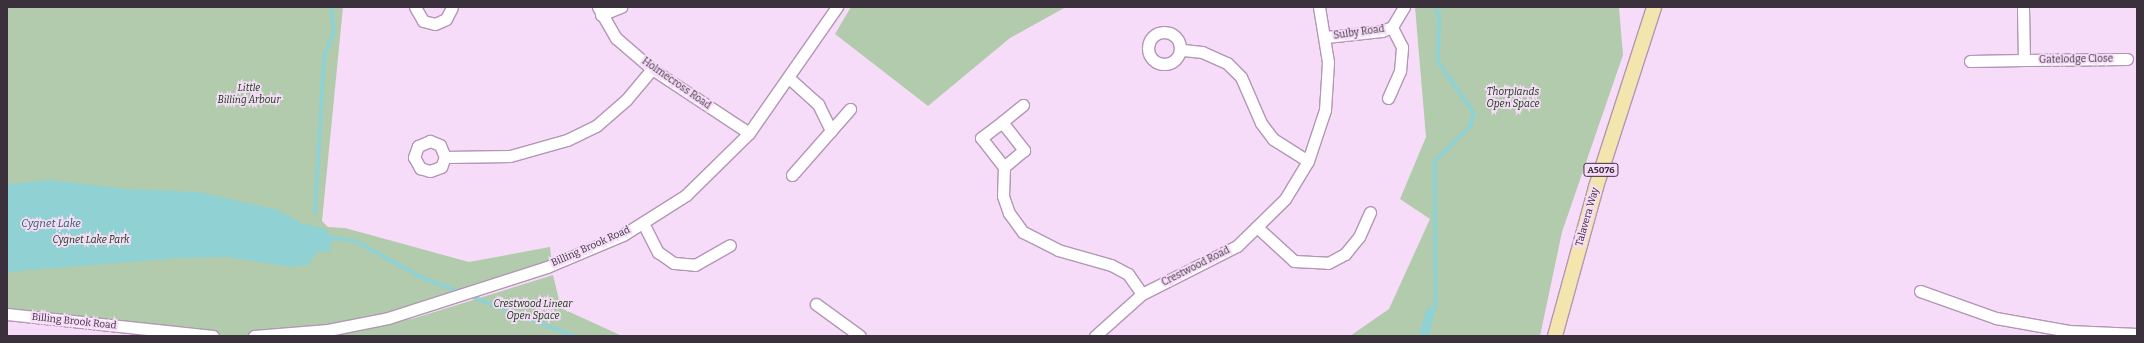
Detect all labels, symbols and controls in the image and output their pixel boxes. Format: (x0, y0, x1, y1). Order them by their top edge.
street label: Sulby Road (1333, 23, 1385, 43)
street label: Gatelodge Close (2039, 53, 2113, 67)
street label: Holmecross Road (639, 56, 713, 112)
park label: Little Billing Arbour (218, 82, 280, 106)
park label: Thorplands Open Space (1486, 86, 1540, 110)
road number: A5076 (1583, 163, 1619, 177)
street label: Talavera Way (1574, 186, 1602, 248)
water label: Cygnet Lake (21, 217, 81, 231)
street label: Billing Brook Road (550, 224, 632, 270)
park label: Cygnet Lake Park (52, 235, 130, 247)
street label: Crestwood Road (1160, 245, 1232, 289)
park label: Crestwood Linear Open Space (494, 298, 572, 322)
street label: Billing Brook Road (31, 312, 117, 332)

